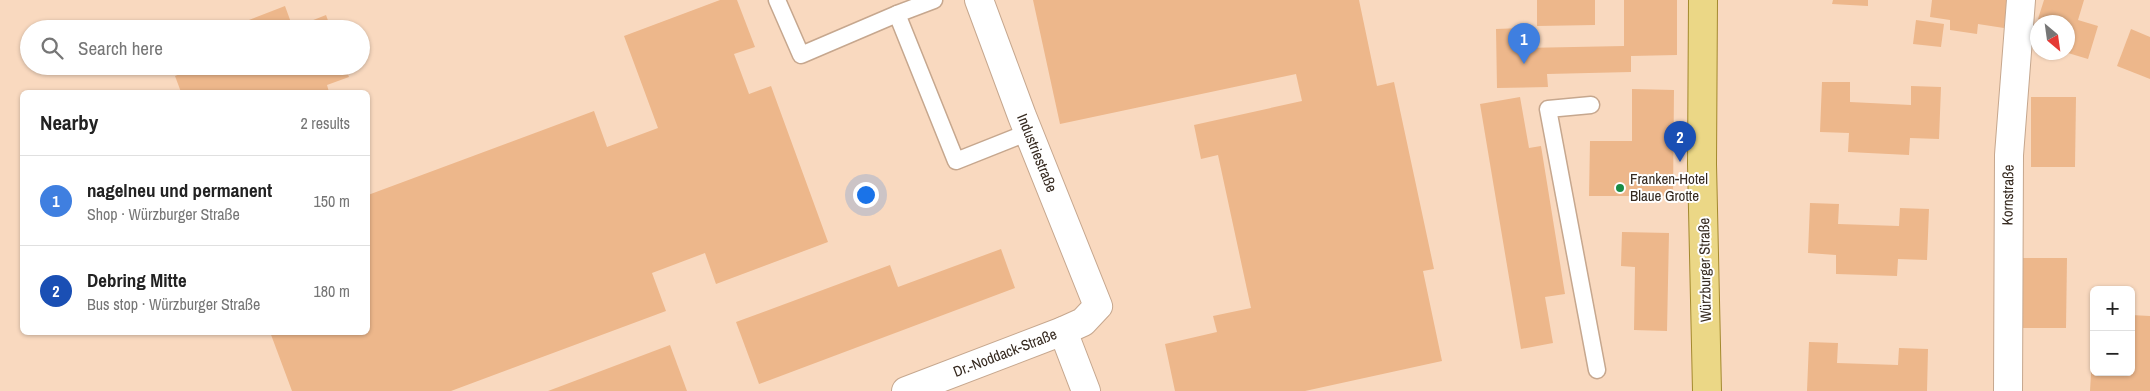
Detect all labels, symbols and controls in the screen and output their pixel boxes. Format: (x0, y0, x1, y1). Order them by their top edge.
north arrow (2030, 15, 2075, 60)
search box (20, 20, 370, 75)
pin: 1 (1508, 23, 1540, 64)
icon: search (38, 34, 66, 62)
text: Search here (78, 35, 163, 61)
text: Nearby (40, 108, 98, 137)
street label: Industriestraße (1012, 111, 1063, 195)
text: 2 results (300, 112, 350, 134)
pin: 2 (1664, 121, 1696, 162)
street label: Kornstraße (1996, 164, 2019, 226)
place label: Franken-Hotel Blaue Grotte (1630, 168, 1708, 206)
text: nagelneu und permanent (87, 177, 272, 203)
your location (853, 182, 879, 208)
marker: Franken-Hotel Blaue Grotte (1614, 182, 1626, 194)
text: 1 (52, 190, 60, 212)
text: 150 m (314, 190, 350, 212)
text: Shop · Würzburger Straße (87, 203, 240, 225)
street label: Würzburger Straße (1693, 217, 1716, 322)
text: Debring Mitte (87, 267, 187, 293)
text: 2 (52, 280, 60, 302)
text: 180 m (314, 280, 350, 302)
map controls (2090, 286, 2135, 376)
button: + (2090, 286, 2135, 331)
text: Bus stop · Würzburger Straße (87, 293, 260, 315)
street label: Dr.-Noddack-Straße (950, 323, 1060, 382)
button: − (2090, 331, 2135, 376)

